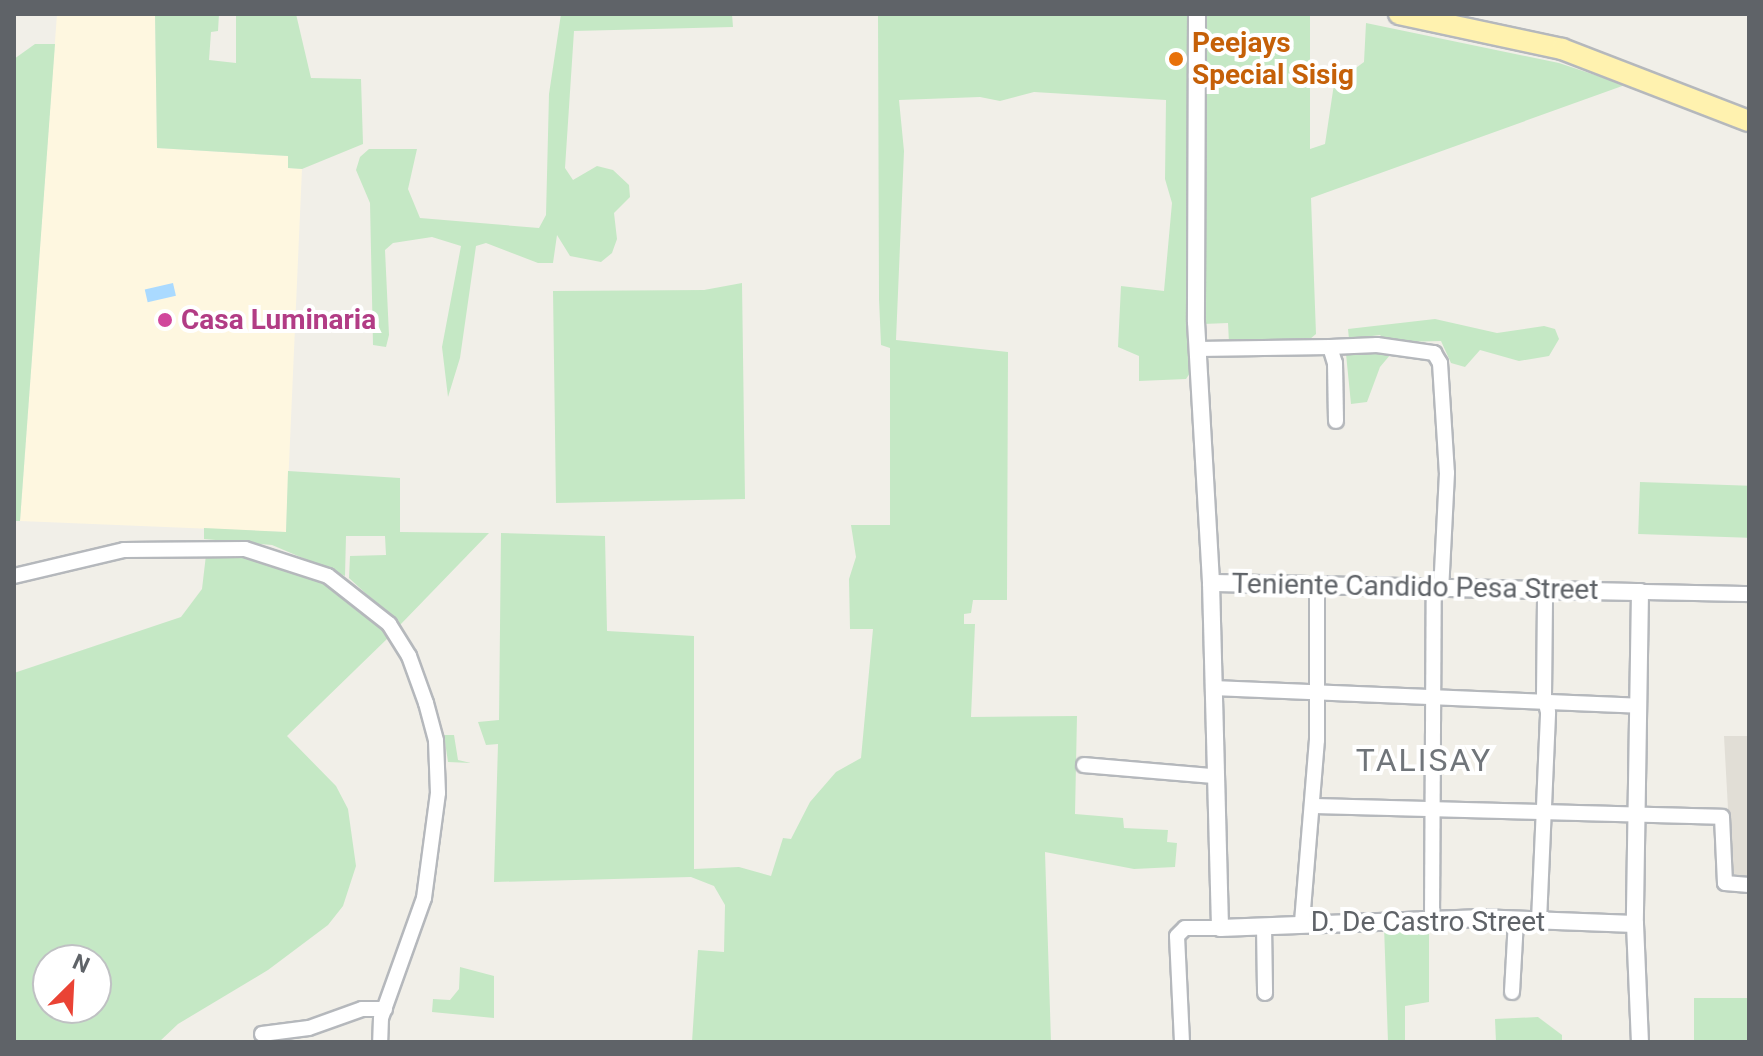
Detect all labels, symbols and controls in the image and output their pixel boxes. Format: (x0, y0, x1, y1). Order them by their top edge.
place label: Peejays Special Sisig (1192, 26, 1354, 92)
marker: Peejays Special Sisig (1167, 50, 1185, 68)
place label: Casa Luminaria (181, 303, 376, 337)
marker: Casa Luminaria (156, 311, 174, 329)
street label: Teniente Candido Pesa Street (1231, 567, 1599, 607)
district label: TALISAY (1356, 741, 1492, 779)
street label: D. De Castro Street (1311, 905, 1545, 939)
north arrow (32, 944, 112, 1024)
text: N (69, 949, 93, 978)

